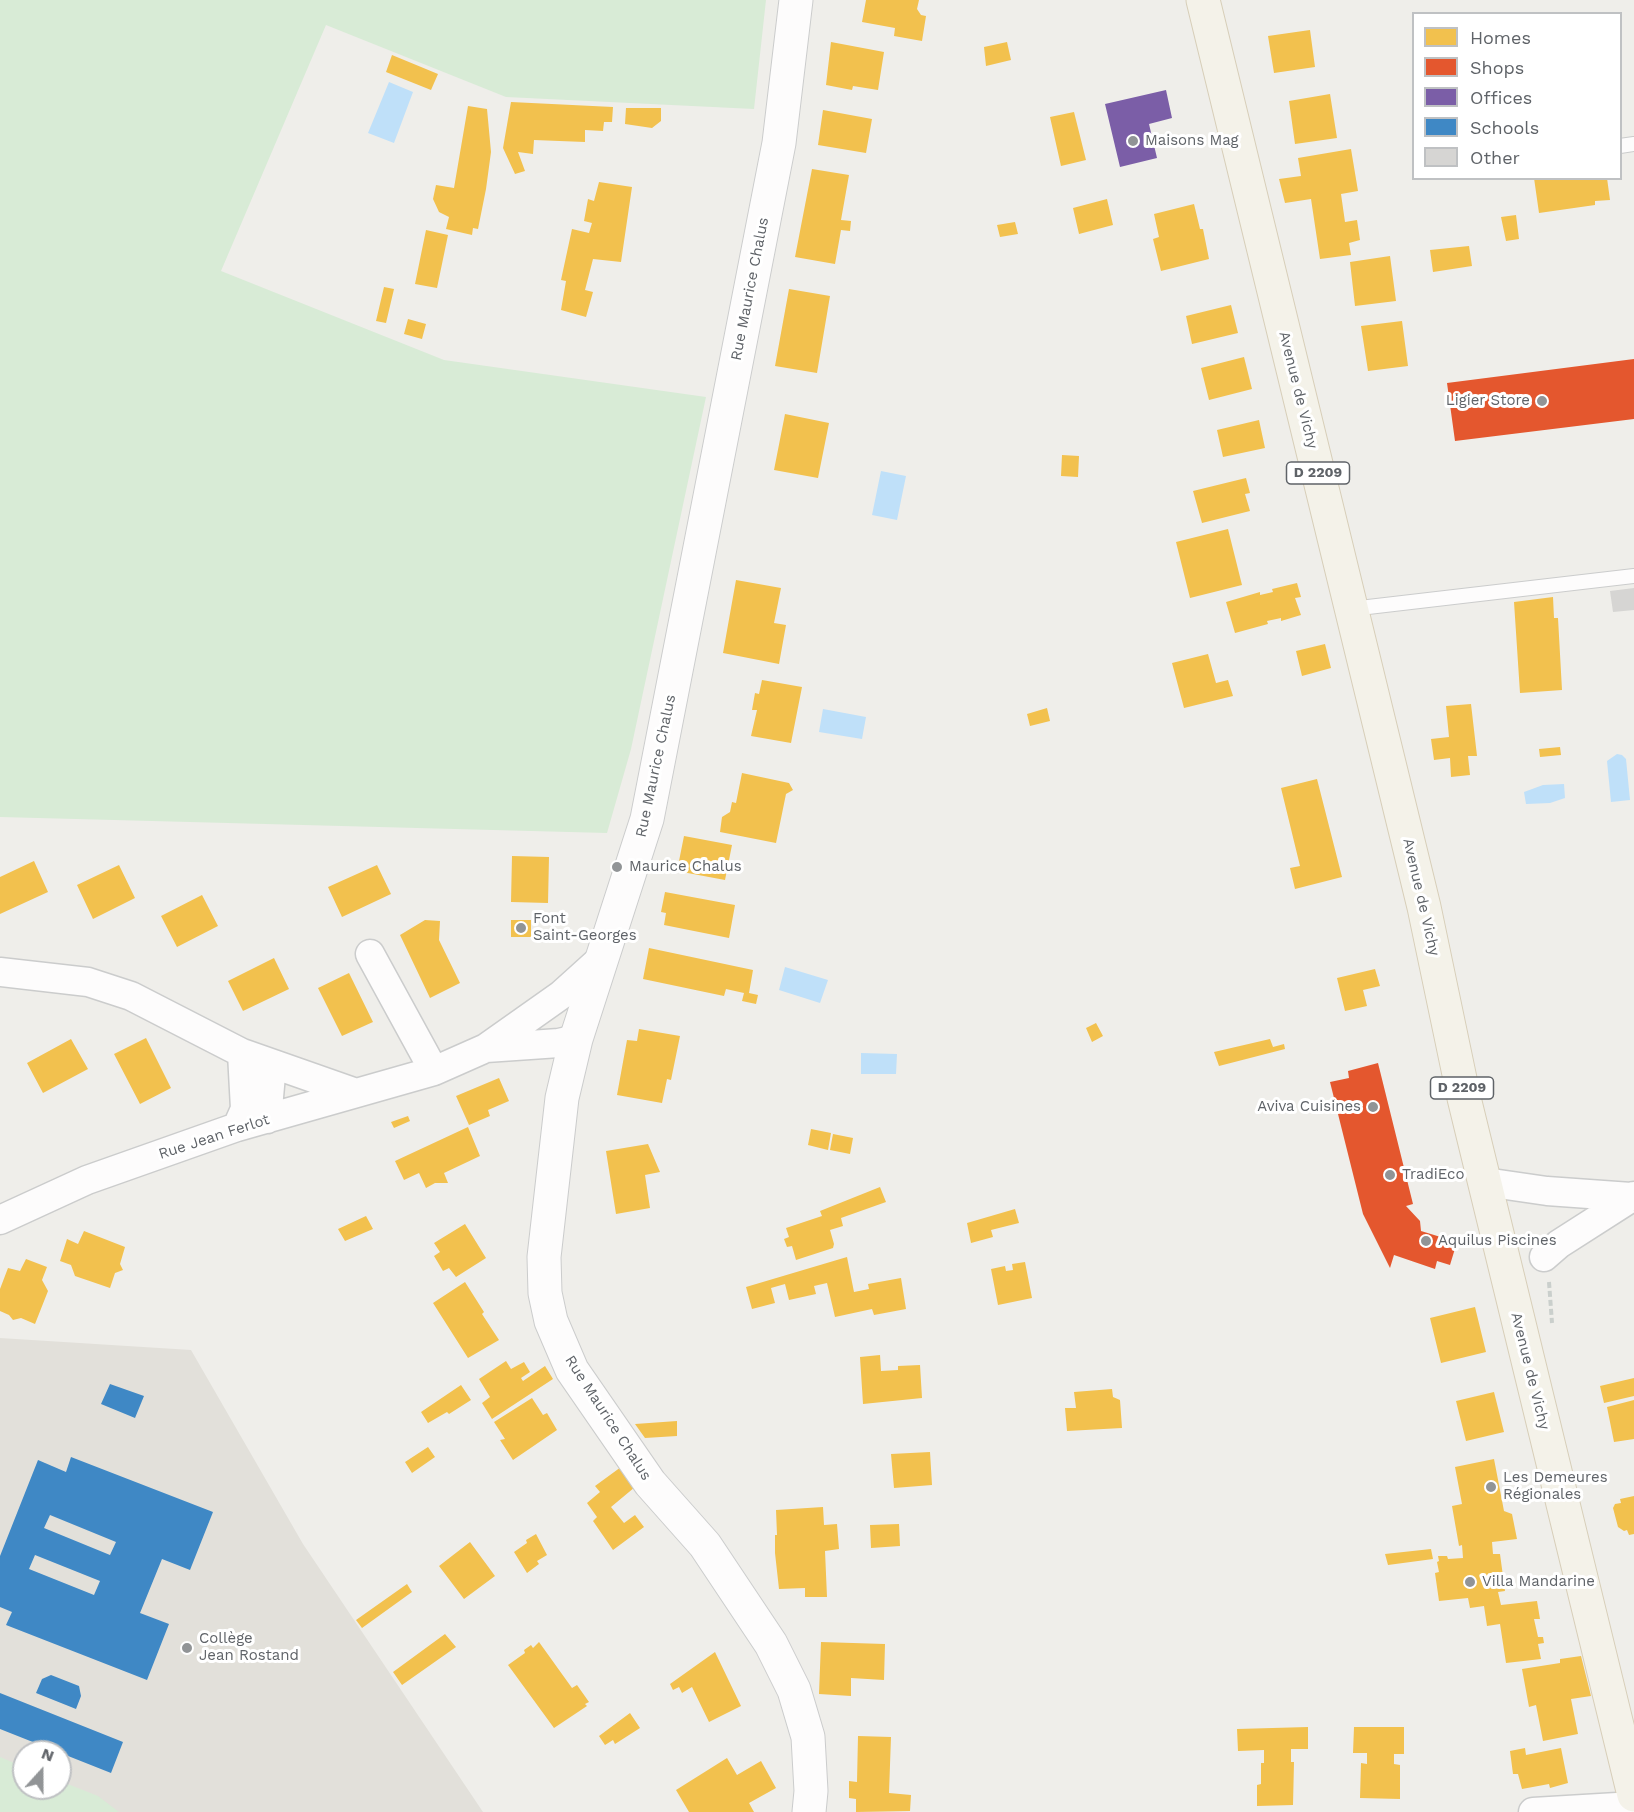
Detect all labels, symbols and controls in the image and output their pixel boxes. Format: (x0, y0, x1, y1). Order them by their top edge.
legend (1412, 12, 1622, 180)
text: Homes (1470, 27, 1531, 48)
text: Shops (1470, 57, 1524, 78)
text: Offices (1470, 87, 1532, 108)
text: Schools (1470, 117, 1539, 138)
place label: Maisons Mag (1145, 132, 1239, 150)
marker: Maisons Mag (1126, 134, 1140, 148)
text: Other (1470, 147, 1520, 168)
street label: Rue Maurice Chalus (727, 216, 773, 362)
street label: Avenue de Vichy (1275, 329, 1321, 451)
place label: Ligier Store (1446, 392, 1530, 410)
marker: Ligier Store (1535, 394, 1549, 408)
road number: D 2209 (1286, 462, 1350, 484)
street label: Rue Maurice Chalus (632, 693, 680, 839)
street label: Avenue de Vichy (1399, 836, 1443, 958)
place label: Maurice Chalus (629, 858, 742, 876)
marker: Maurice Chalus (610, 860, 624, 874)
place label: Font Saint-Georges (533, 910, 637, 945)
marker: Font Saint-Georges (514, 921, 528, 935)
road number: D 2209 (1430, 1077, 1494, 1099)
place label: Aviva Cuisines (1257, 1098, 1361, 1116)
marker: Aviva Cuisines (1366, 1100, 1380, 1114)
street label: Rue Jean Ferlot (156, 1111, 272, 1163)
place label: TradiEco (1402, 1166, 1465, 1184)
marker: TradiEco (1383, 1168, 1397, 1182)
place label: Aquilus Piscines (1438, 1232, 1557, 1250)
marker: Aquilus Piscines (1419, 1234, 1433, 1248)
street label: Avenue de Vichy (1507, 1310, 1553, 1432)
street label: Rue Maurice Chalus (561, 1352, 655, 1484)
place label: Les Demeures Régionales (1503, 1469, 1608, 1504)
marker: Les Demeures Régionales (1484, 1480, 1498, 1494)
place label: Villa Mandarine (1482, 1573, 1595, 1591)
marker: Villa Mandarine (1463, 1575, 1477, 1589)
place label: Collège Jean Rostand (199, 1630, 299, 1665)
marker: Collège Jean Rostand (180, 1641, 194, 1655)
north arrow (12, 1740, 72, 1800)
text: N (39, 1744, 57, 1766)

